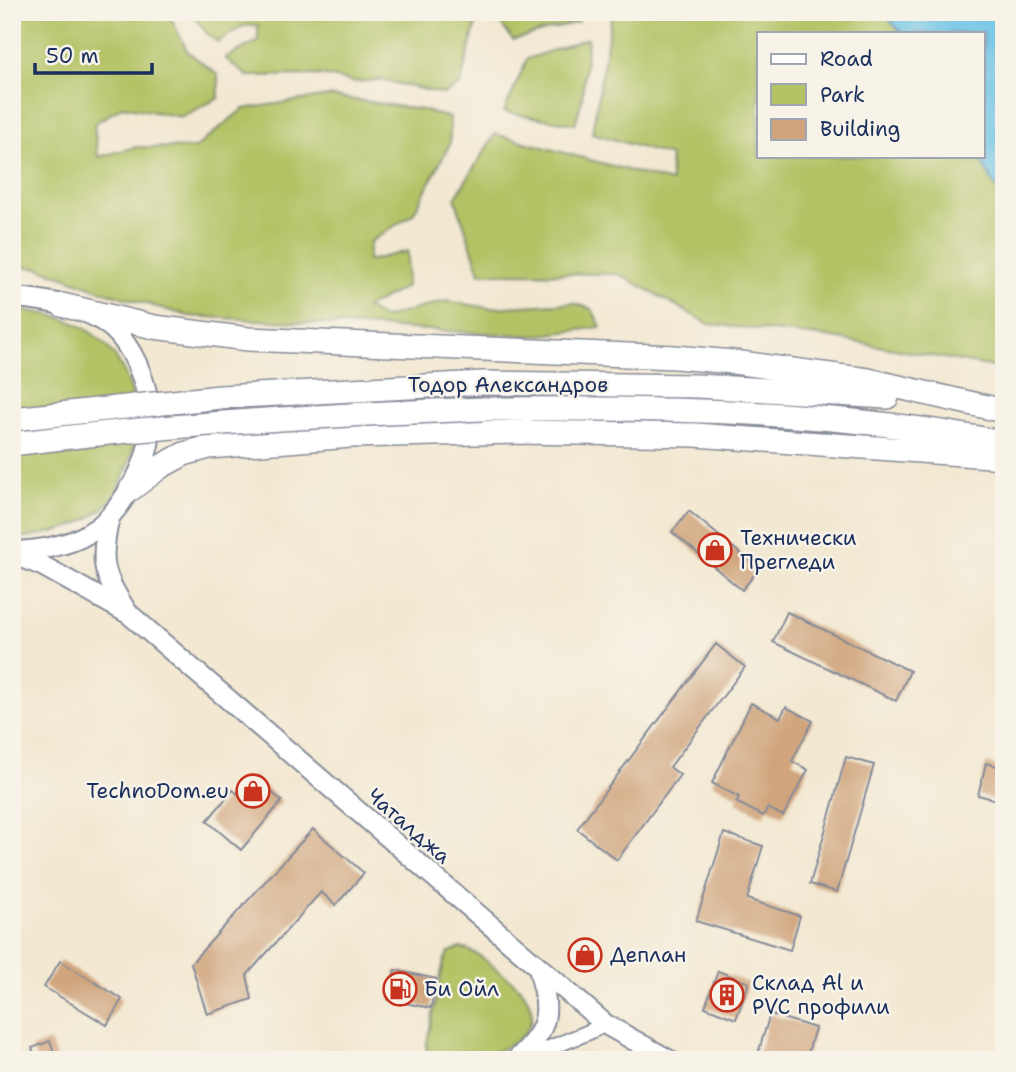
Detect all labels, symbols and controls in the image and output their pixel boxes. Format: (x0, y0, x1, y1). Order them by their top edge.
scale bar (35, 32, 152, 76)
legend (757, 32, 984, 158)
text: 50 m (46, 42, 99, 70)
text: Road (820, 45, 873, 73)
text: Park (820, 81, 865, 109)
text: Building (820, 115, 900, 143)
street label: Тодор Александров (408, 371, 608, 399)
place label: Технически Прегледи (740, 524, 857, 576)
shop icon: Технически Прегледи (696, 531, 734, 569)
shop icon: TechnoDom.eu (234, 772, 272, 810)
place label: TechnoDom.eu (86, 777, 229, 805)
street label: Чаталджа (361, 782, 457, 870)
shop icon: Деплан (566, 936, 604, 974)
place label: Деплан (610, 941, 686, 969)
place label: Склад Al и PVC профили (752, 969, 890, 1021)
fuel station icon: Би Ойл (381, 970, 419, 1008)
place label: Би Ойл (424, 975, 499, 1003)
building icon: Склад Al и PVC профили (708, 976, 746, 1014)

